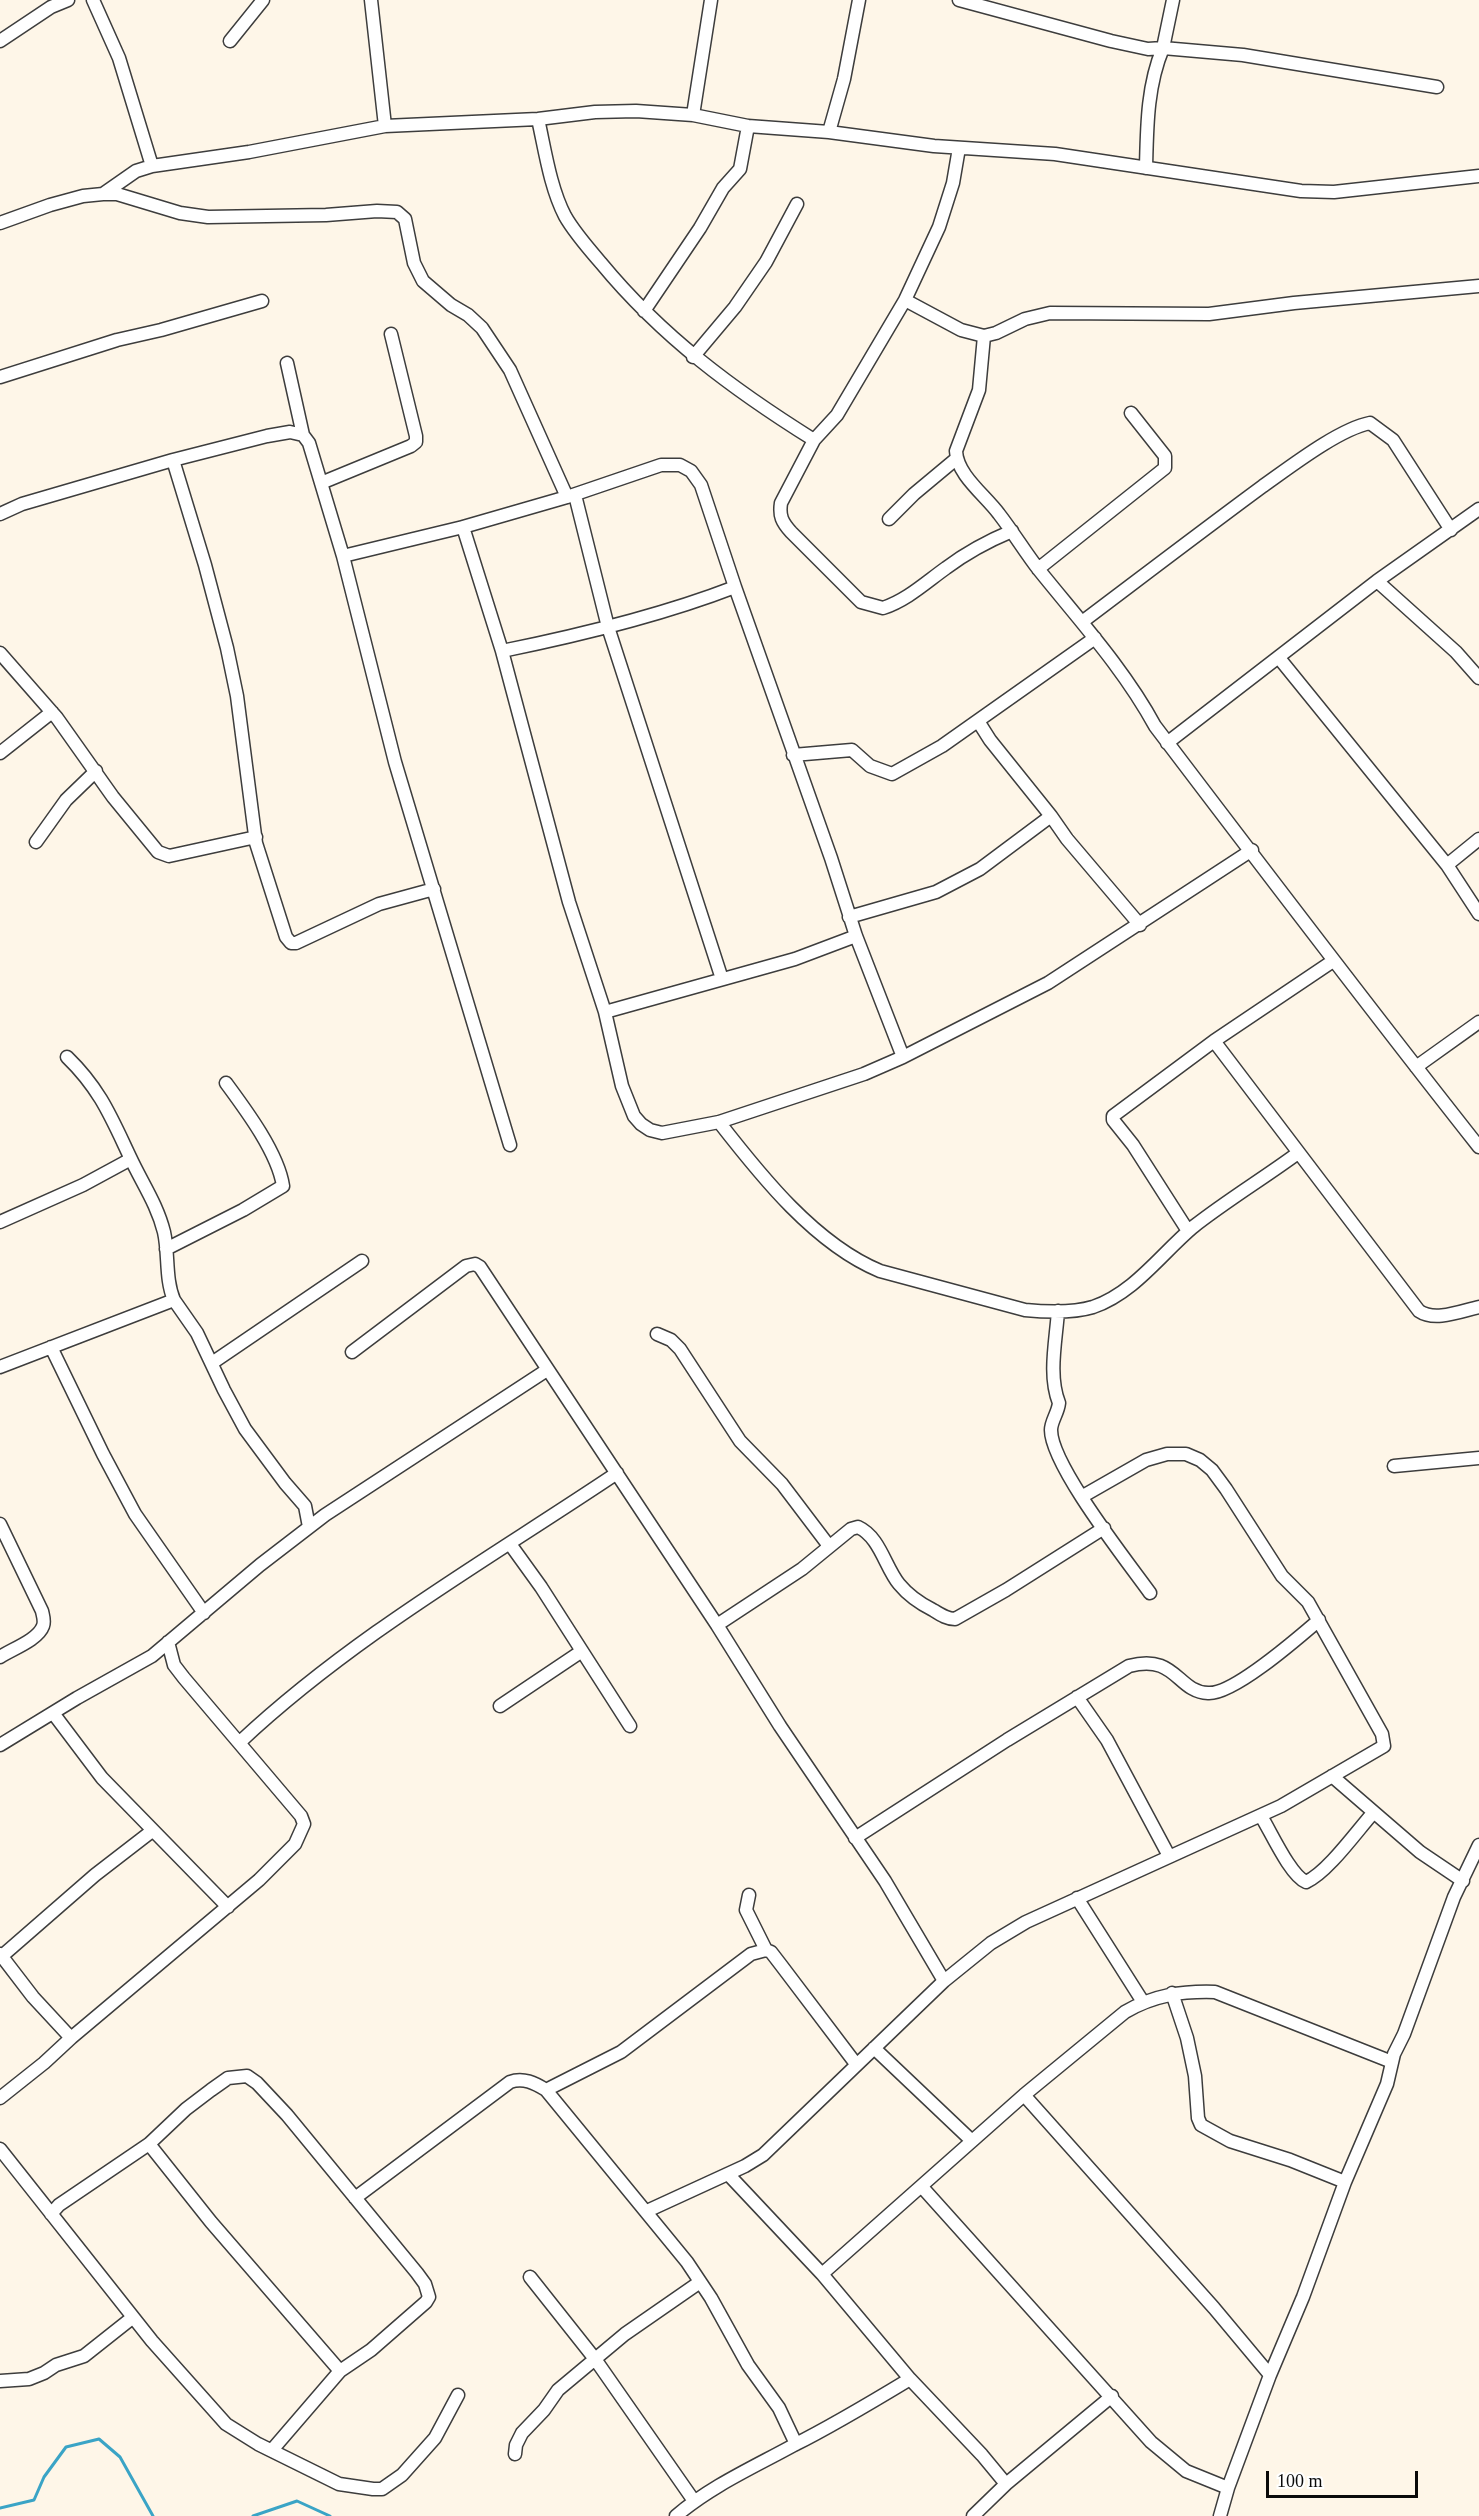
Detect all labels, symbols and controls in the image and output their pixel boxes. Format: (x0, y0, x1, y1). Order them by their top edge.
scale bar (1269, 2459, 1420, 2497)
text: 100 m (1277, 2471, 1323, 2491)

